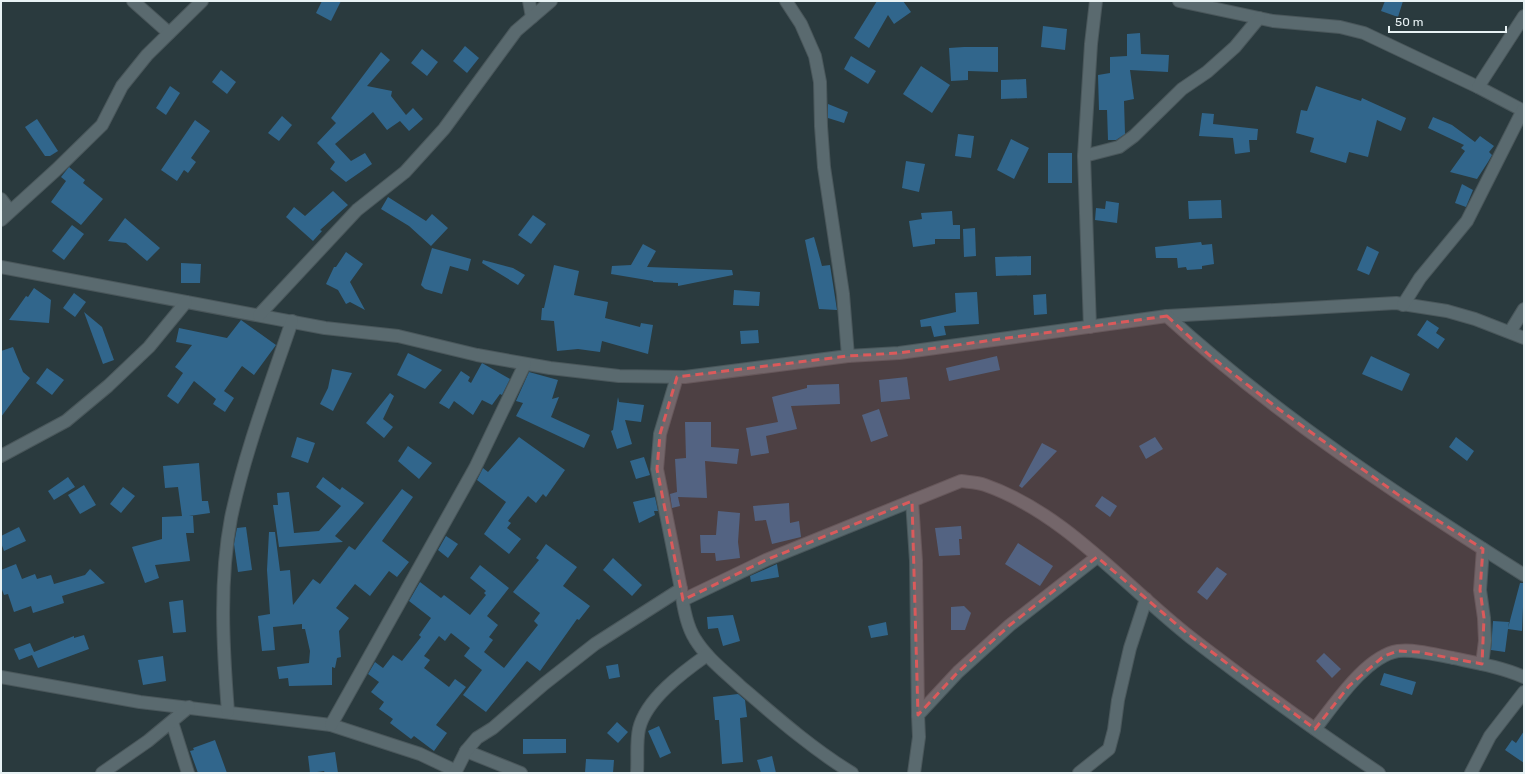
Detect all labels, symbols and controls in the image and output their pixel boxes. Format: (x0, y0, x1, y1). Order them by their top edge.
scale bar (1389, 8, 1506, 34)
text: 50 m (1395, 15, 1423, 29)

